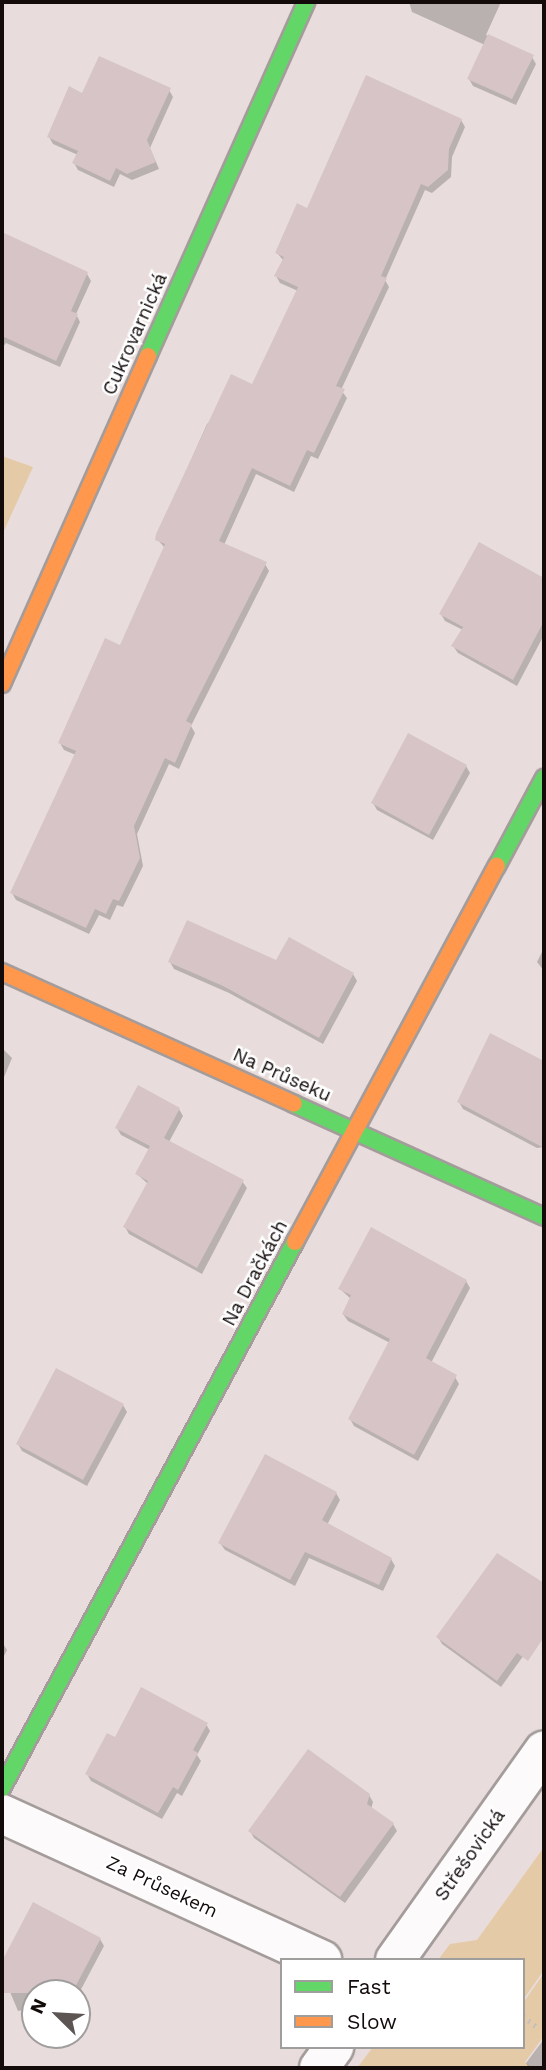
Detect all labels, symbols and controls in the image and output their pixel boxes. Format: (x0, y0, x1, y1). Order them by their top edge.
street label: Cukrovarnická (98, 269, 172, 399)
street label: Na Průseku (229, 1043, 335, 1107)
street label: Na Dračkách (217, 1216, 293, 1330)
street label: Střešovická (430, 1805, 510, 1905)
street label: Za Průsekem (102, 1851, 222, 1923)
legend (280, 1958, 525, 2049)
text: Fast (347, 1974, 391, 1999)
north arrow (21, 1979, 91, 2049)
text: N (25, 1995, 52, 2017)
text: Slow (347, 2009, 397, 2034)

